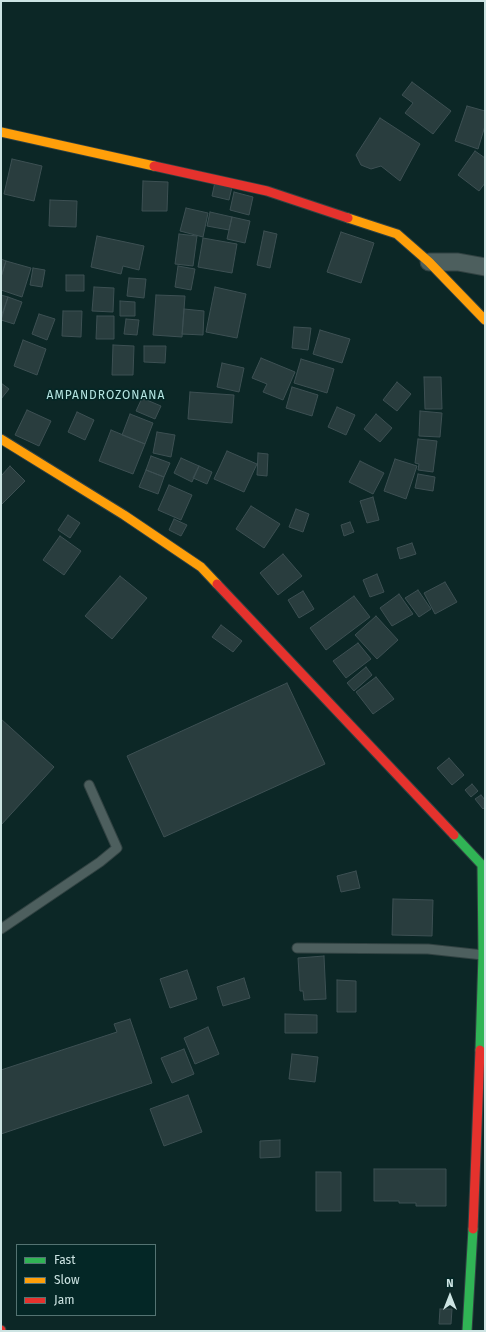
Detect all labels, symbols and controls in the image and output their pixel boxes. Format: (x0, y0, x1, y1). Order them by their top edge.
district label: AMPANDROZONANA (47, 389, 165, 403)
legend (16, 1244, 156, 1316)
text: Fast (54, 1253, 76, 1267)
text: Slow (54, 1273, 80, 1287)
north arrow (430, 1276, 470, 1316)
text: N (446, 1277, 454, 1290)
text: Jam (54, 1293, 74, 1307)

